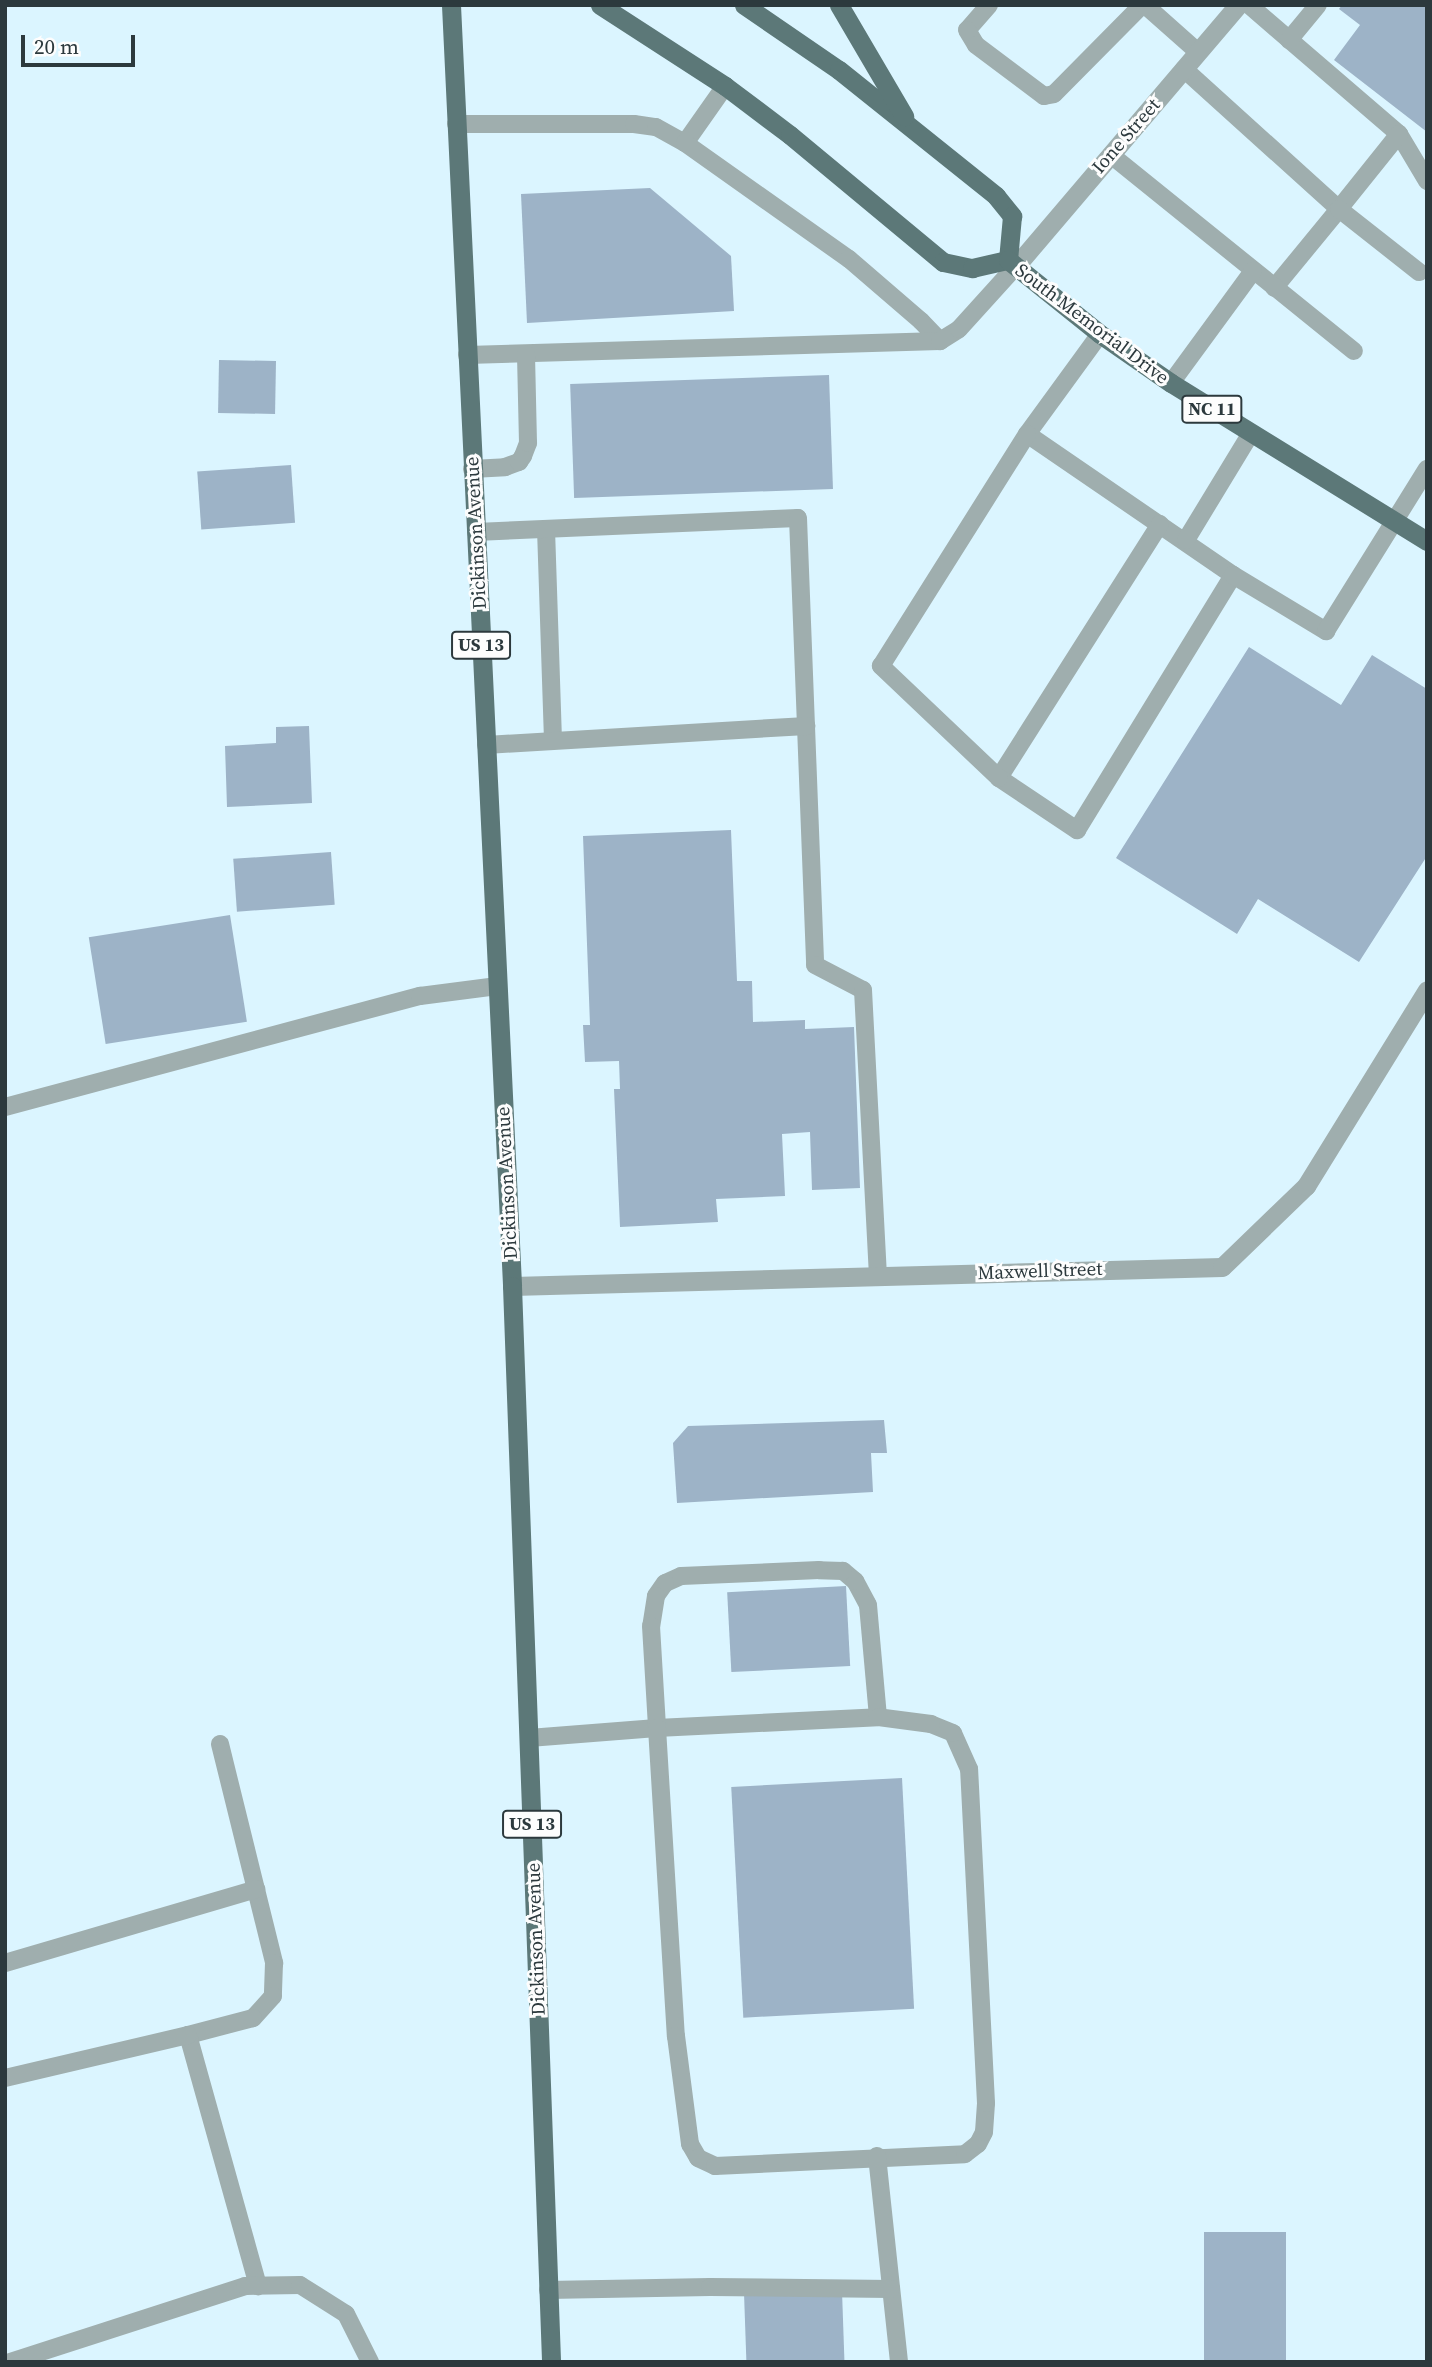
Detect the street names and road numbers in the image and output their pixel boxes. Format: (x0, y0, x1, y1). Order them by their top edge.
street label: Ione Street (1087, 94, 1165, 178)
street label: South Memorial Drive (1011, 259, 1173, 389)
road number: NC 11 (1180, 394, 1244, 424)
street label: Dickinson Avenue (461, 456, 491, 610)
road number: US 13 (449, 630, 512, 660)
street label: Dickinson Avenue (492, 1106, 522, 1260)
street label: Maxwell Street (977, 1257, 1103, 1285)
road number: US 13 (500, 1810, 564, 1838)
street label: Dickinson Avenue (522, 1862, 550, 2016)

